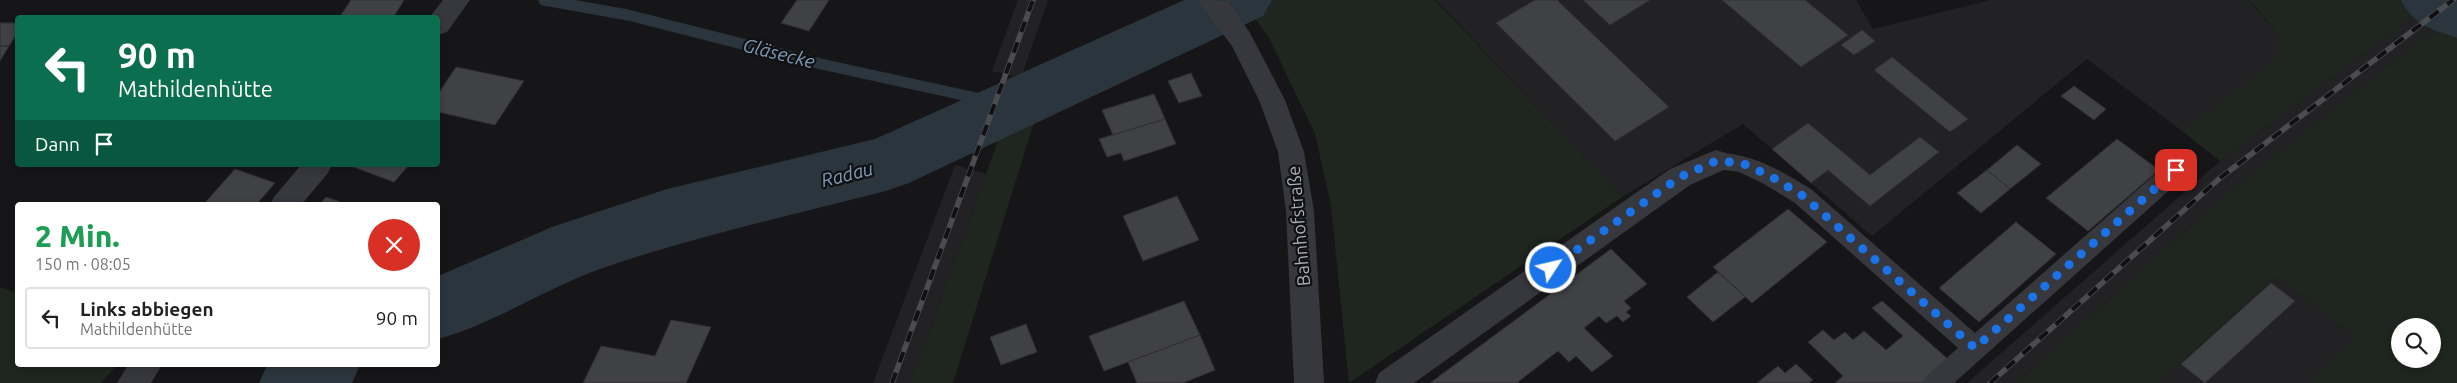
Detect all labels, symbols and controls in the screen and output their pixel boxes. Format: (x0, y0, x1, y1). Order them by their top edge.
water label: Gläsecke (741, 33, 818, 73)
icon: left (35, 35, 100, 100)
text: 90 m (118, 35, 196, 75)
text: Mathildenhütte (118, 76, 273, 101)
icon: arrive (90, 130, 118, 158)
text: Dann (35, 133, 80, 155)
pin (2155, 149, 2197, 191)
icon: arrive (2162, 156, 2190, 184)
water label: Radau (819, 157, 875, 191)
street label: Bahnhofstraße (1283, 165, 1313, 287)
text: 2 Min. (35, 219, 120, 253)
button: close (368, 219, 420, 271)
position arrow (1524, 241, 1576, 293)
text: 150 m · 08:05 (35, 255, 131, 273)
text: Links abbiegen (80, 298, 214, 320)
icon: left (37, 304, 65, 332)
text: 90 m (376, 307, 418, 329)
map controls (2391, 318, 2441, 368)
button: search (2391, 318, 2441, 368)
text: Mathildenhütte (80, 320, 193, 338)

